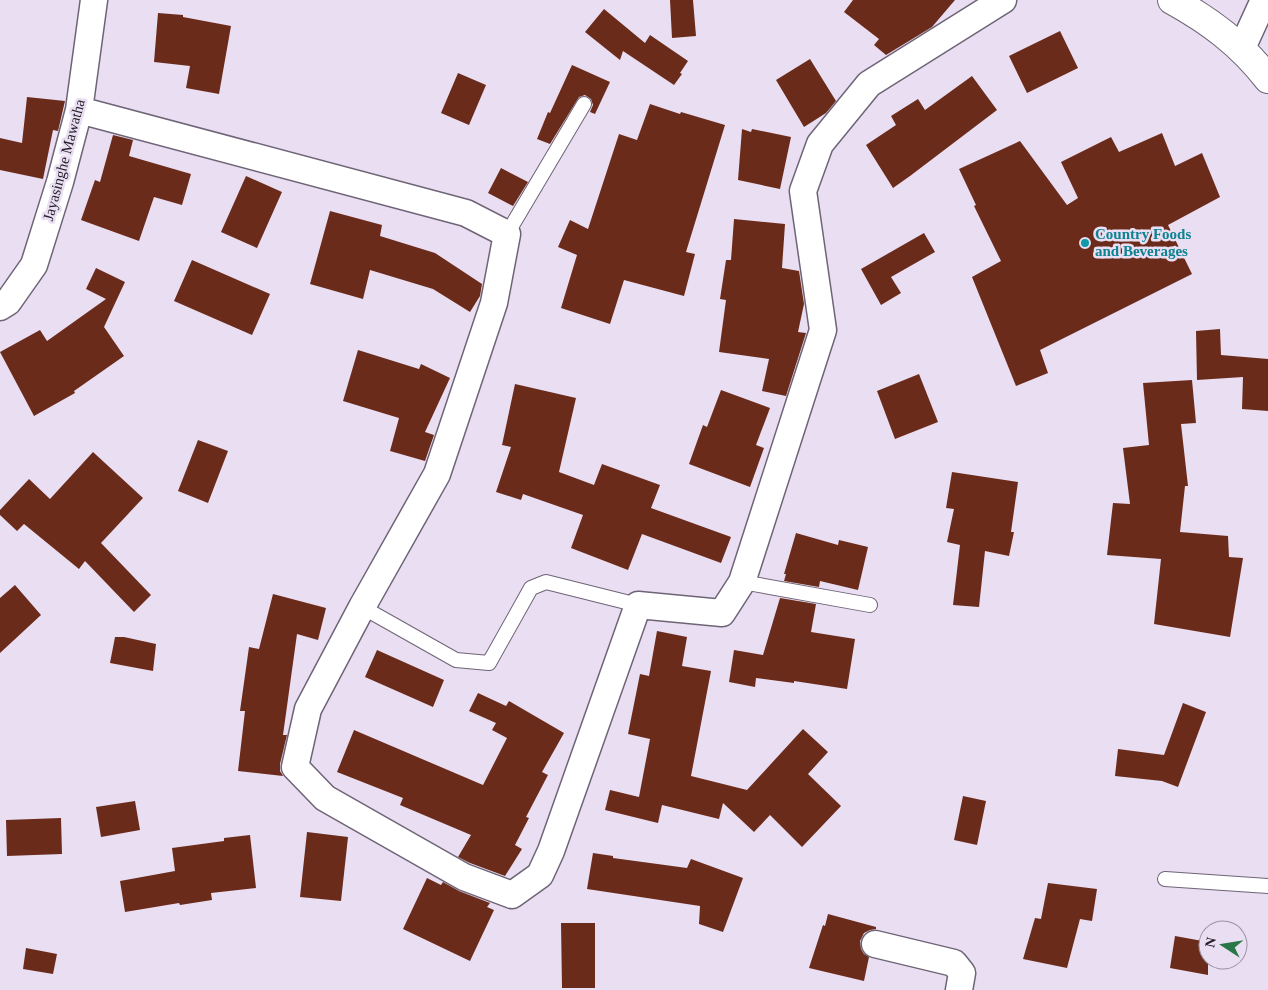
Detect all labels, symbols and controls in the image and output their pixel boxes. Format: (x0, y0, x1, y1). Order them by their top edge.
street label: Jayasinghe Mawatha (40, 97, 88, 223)
place label: Country Foods and Beverages (1095, 226, 1191, 259)
marker: Country Foods and Beverages (1079, 237, 1091, 249)
north arrow (1198, 920, 1248, 970)
text: N (1202, 936, 1219, 949)

